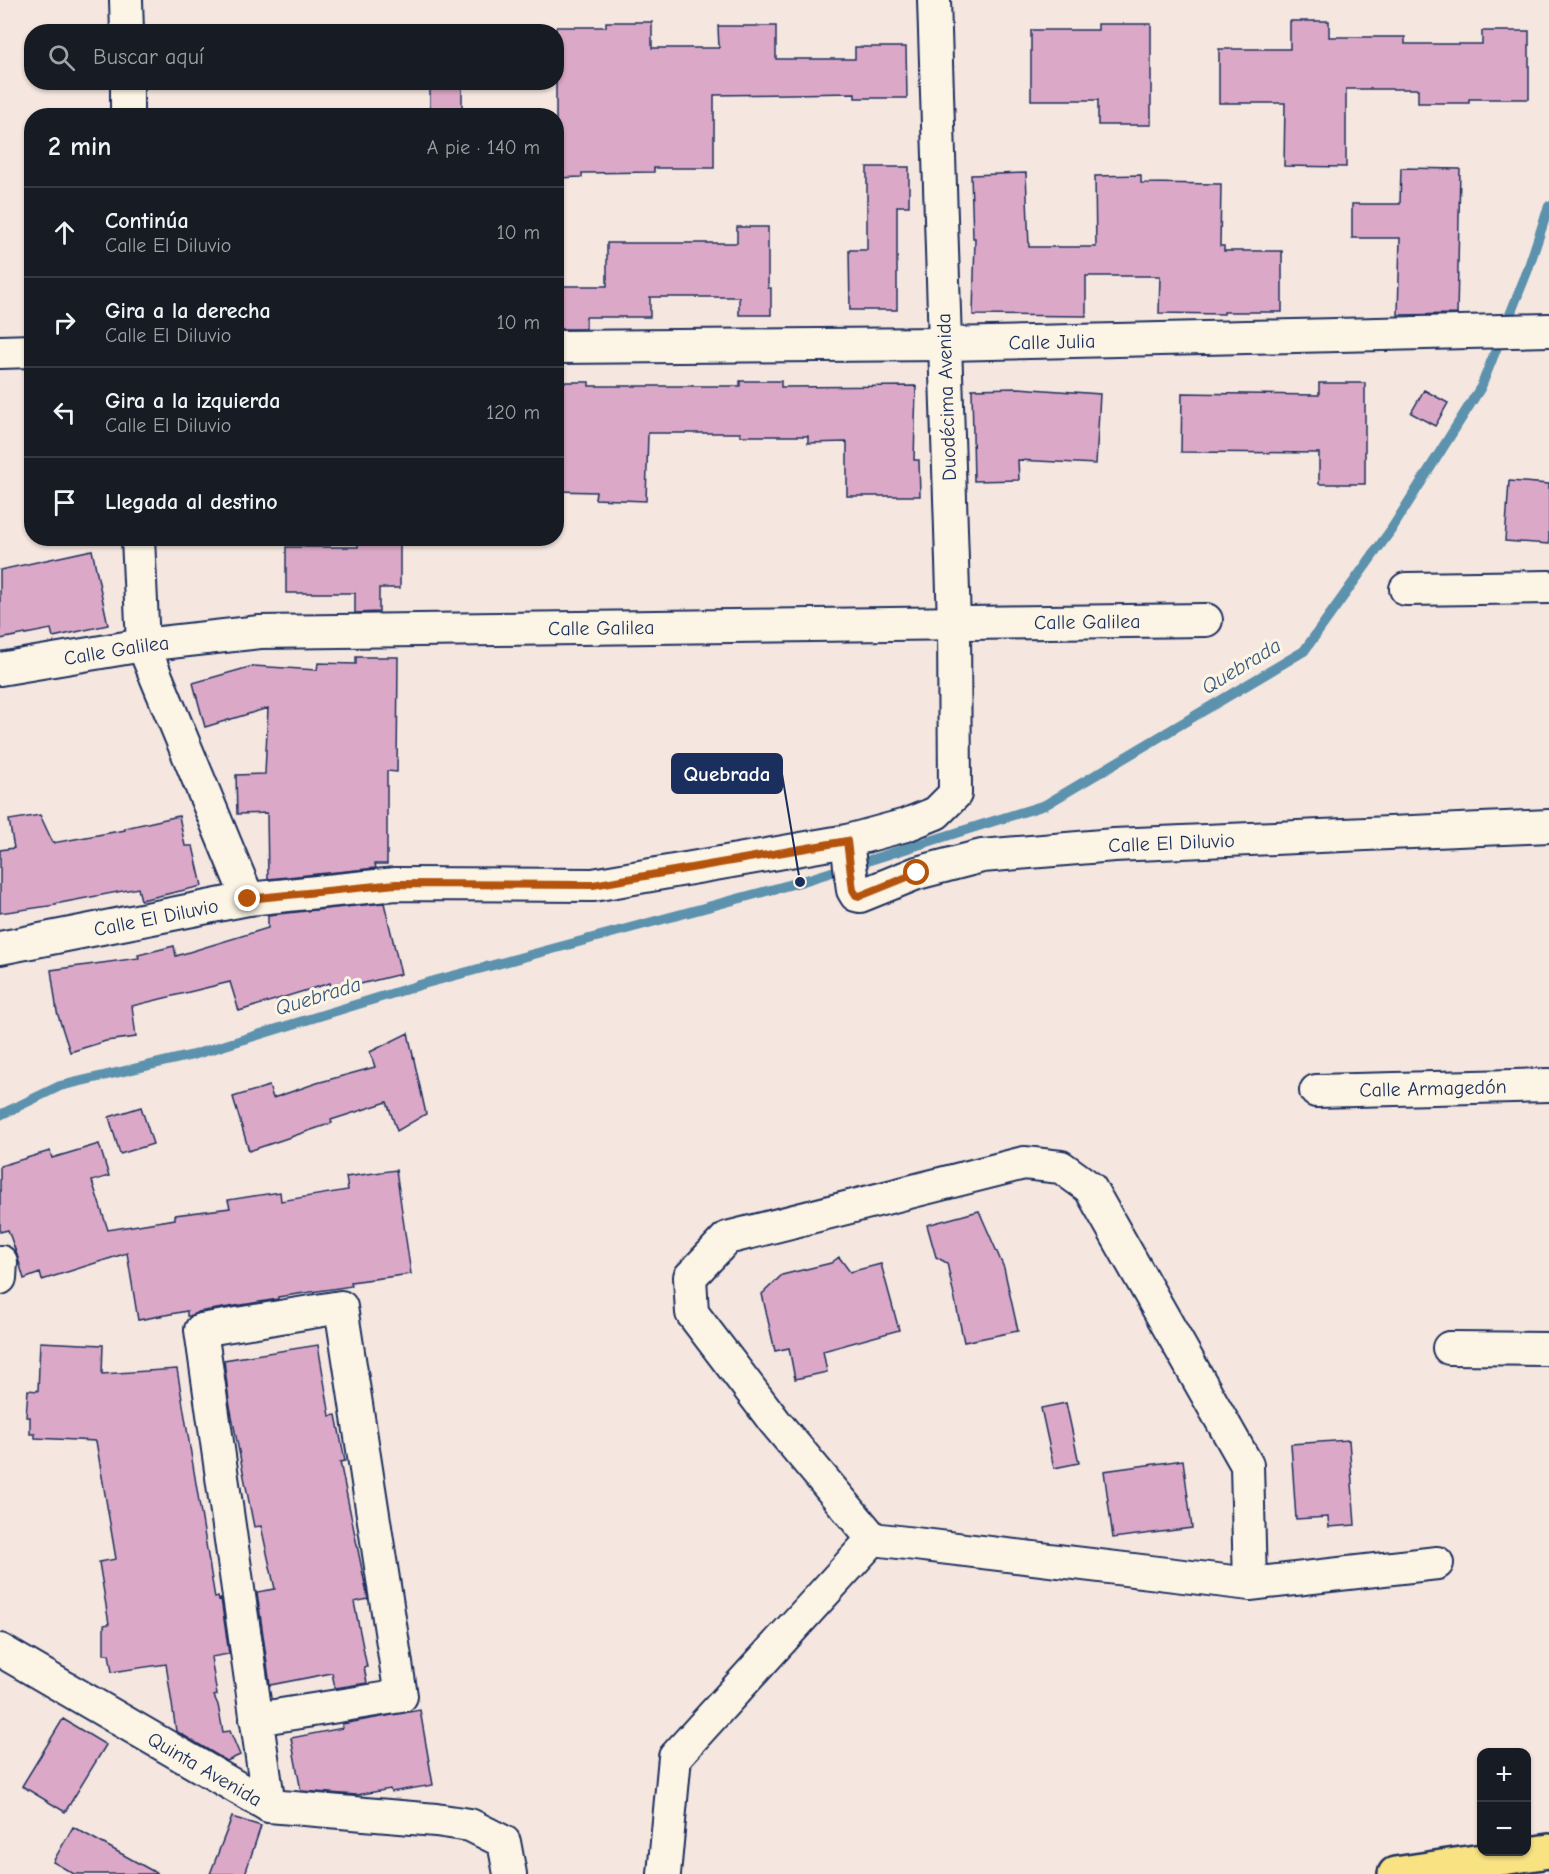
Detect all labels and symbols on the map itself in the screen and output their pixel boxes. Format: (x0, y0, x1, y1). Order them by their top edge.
street label: Duodécima Avenida (932, 313, 961, 481)
street label: Calle Julia (1008, 330, 1096, 355)
street label: Calle Galilea (1034, 610, 1141, 634)
street label: Calle Galilea (548, 616, 655, 640)
street label: Calle Galilea (62, 631, 170, 670)
water label: Quebrada (1197, 633, 1285, 699)
callout: Quebrada (672, 754, 782, 793)
text: Quebrada (684, 762, 770, 786)
street label: Calle El Diluvio (1108, 829, 1235, 857)
route start (903, 859, 929, 885)
route end (234, 885, 260, 911)
street label: Calle El Diluvio (92, 894, 220, 941)
water label: Quebrada (272, 972, 364, 1020)
street label: Calle Armagedón (1359, 1075, 1507, 1102)
street label: Quinta Avenida (143, 1727, 266, 1811)

